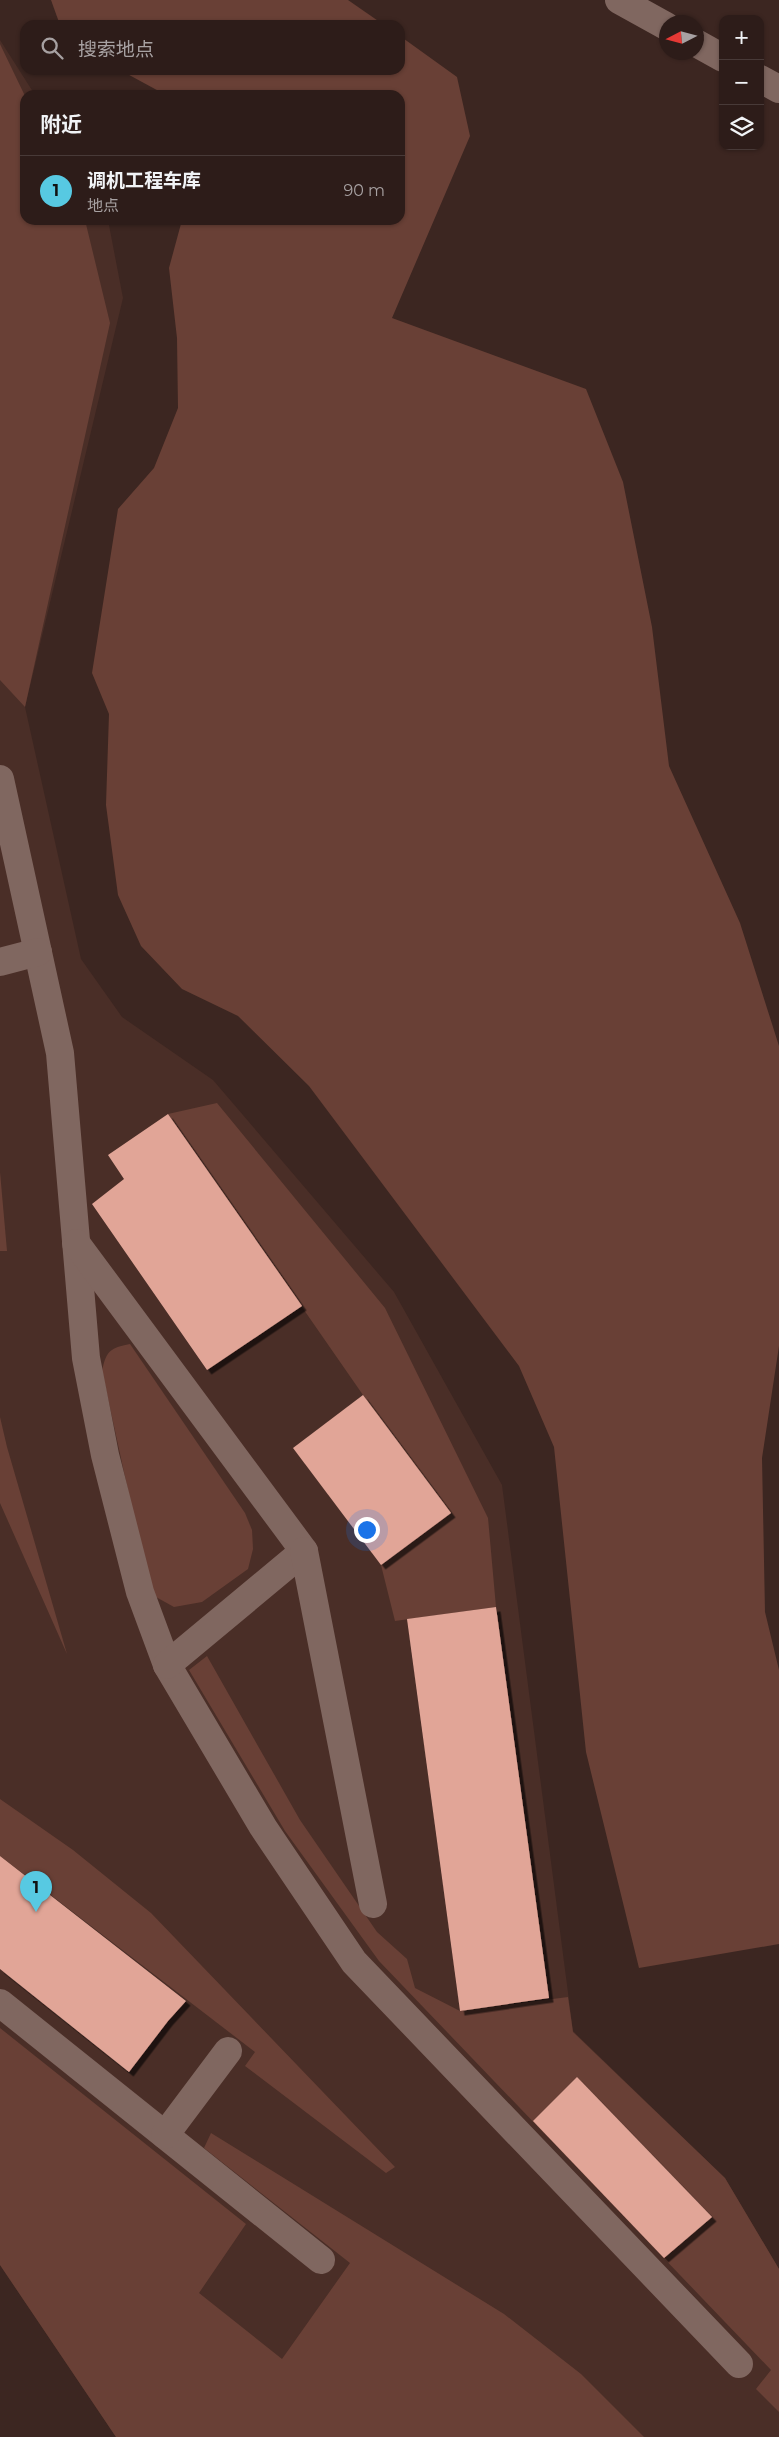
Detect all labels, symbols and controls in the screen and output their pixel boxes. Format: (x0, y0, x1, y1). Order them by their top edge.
north arrow (659, 15, 704, 60)
map controls (719, 15, 764, 150)
button: + (719, 15, 764, 60)
search box (20, 20, 405, 75)
icon: search (38, 34, 66, 62)
text: 搜索地点 (78, 38, 154, 61)
button: − (719, 60, 764, 105)
button: layers (719, 105, 764, 150)
text: 附近 (40, 112, 82, 137)
text: 调机工程车库 (87, 169, 201, 192)
text: 1 (53, 181, 59, 200)
text: 90 m (343, 181, 385, 200)
text: 地点 (87, 196, 119, 215)
your location (354, 1517, 380, 1543)
pin: 1 (20, 1871, 52, 1912)

